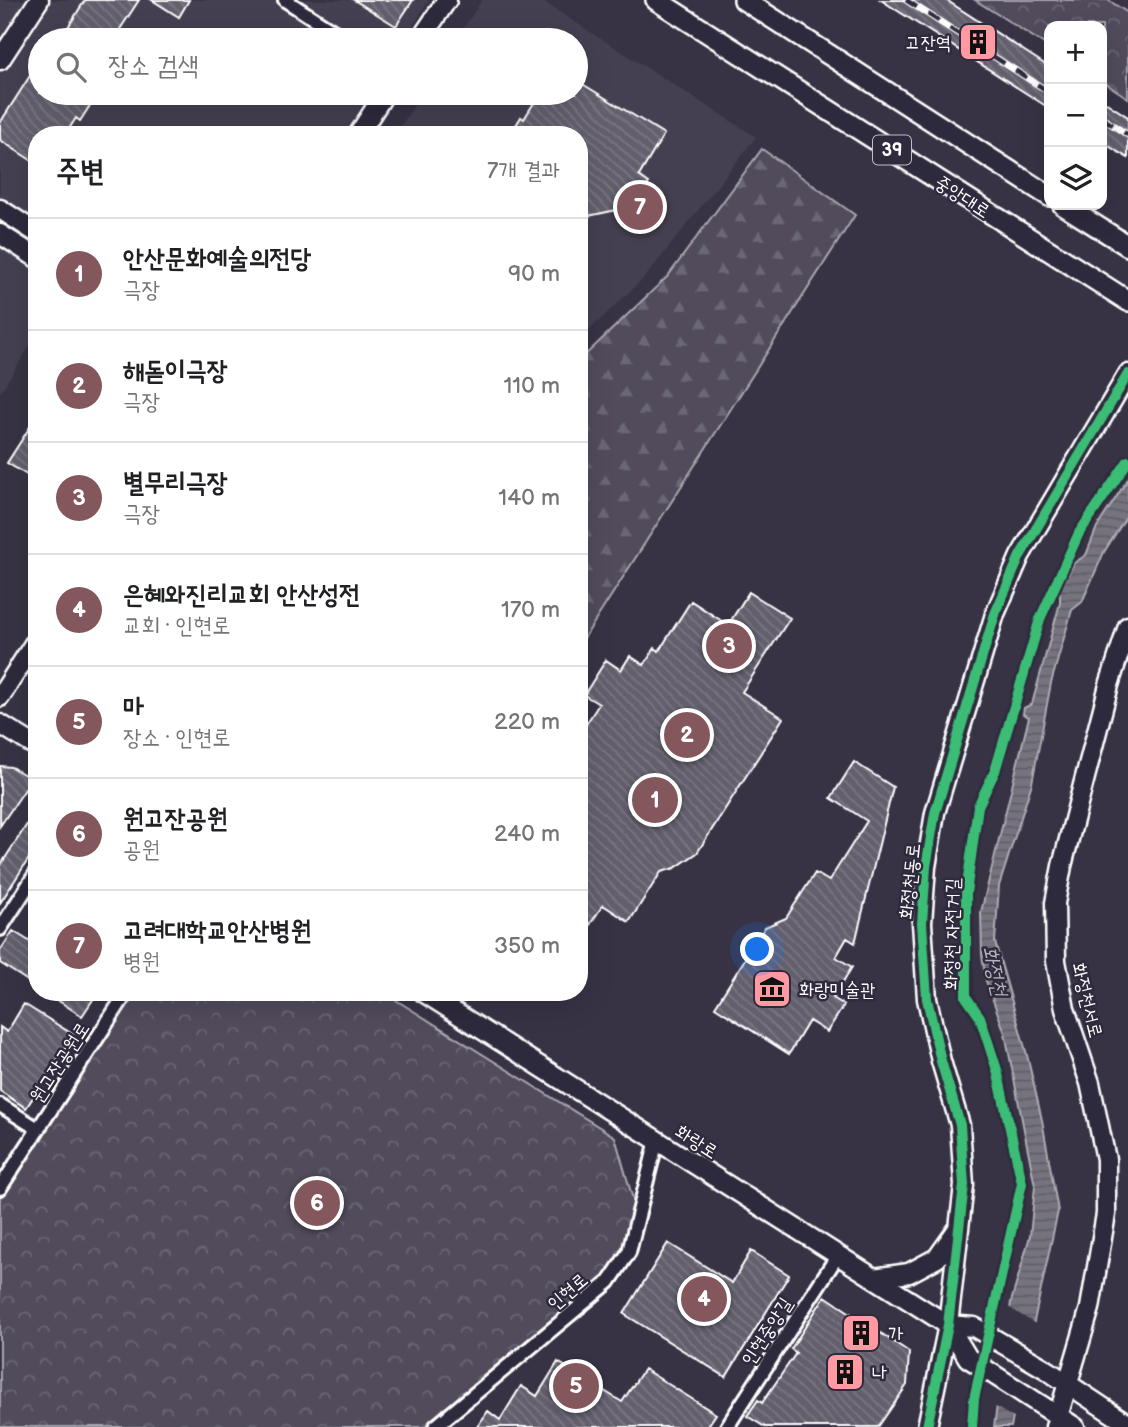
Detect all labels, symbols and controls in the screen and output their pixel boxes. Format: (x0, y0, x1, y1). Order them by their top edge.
building icon: 고잔역 (957, 21, 999, 63)
map controls (1044, 21, 1107, 210)
button: + (1044, 21, 1107, 84)
search box (28, 28, 588, 105)
place label: 고잔역 (905, 32, 951, 55)
icon: search (52, 48, 90, 86)
text: 장소 검색 (108, 51, 199, 82)
button: − (1044, 84, 1107, 147)
road number: 39 (873, 135, 911, 164)
button: layers (1044, 147, 1107, 210)
text: 주변 (56, 154, 104, 190)
text: 7개 결과 (487, 157, 560, 185)
street label: 중앙대로 (930, 171, 994, 224)
pin: 7 (617, 181, 663, 233)
text: 안산문화예술의전당 (123, 244, 311, 275)
text: 1 (74, 260, 84, 288)
text: 90 m (508, 260, 560, 288)
text: 극장 (123, 276, 160, 304)
text: 해돋이극장 (123, 356, 228, 387)
text: 2 (72, 372, 86, 400)
text: 110 m (503, 372, 560, 400)
text: 극장 (123, 388, 160, 416)
text: 별무리극장 (123, 468, 228, 499)
text: 3 (72, 484, 86, 512)
text: 140 m (498, 484, 560, 512)
text: 극장 (123, 500, 160, 528)
text: 은혜와진리교회 안산성전 (123, 580, 360, 611)
text: 4 (72, 596, 86, 624)
text: 170 m (501, 596, 560, 624)
text: 교회 · 인현로 (123, 612, 231, 640)
pin: 3 (706, 620, 752, 672)
text: 마 (123, 692, 144, 723)
text: 5 (72, 708, 86, 736)
text: 220 m (494, 708, 560, 736)
pin: 2 (664, 709, 710, 761)
text: 장소 · 인현로 (123, 724, 231, 752)
pin: 1 (632, 774, 678, 826)
text: 원고잔공원 (123, 804, 228, 835)
text: 6 (72, 820, 86, 848)
text: 240 m (494, 820, 560, 848)
text: 공원 (123, 836, 160, 864)
street label: 화정천동로 (895, 842, 926, 920)
street label: 화정천 자전거길 (940, 878, 965, 990)
text: 고려대학교안산병원 (123, 916, 311, 947)
text: 7 (73, 932, 85, 960)
text: 350 m (494, 932, 560, 960)
your location (740, 932, 774, 966)
water label: 화정천 (977, 944, 1013, 1001)
text: 병원 (123, 948, 160, 976)
street label: 화정천서로 (1066, 960, 1107, 1040)
museum icon: 화랑미술관 (751, 968, 793, 1010)
place label: 화랑미술관 (799, 979, 875, 1002)
street label: 원고잔공원로 (26, 1018, 95, 1108)
street label: 화랑로 (671, 1120, 722, 1164)
pin: 6 (294, 1177, 340, 1229)
street label: 인현로 (543, 1269, 593, 1316)
pin: 4 (681, 1273, 727, 1325)
street label: 인현중앙길 (737, 1293, 798, 1370)
building icon: 가 (840, 1312, 882, 1354)
place label: 가 (888, 1323, 904, 1346)
building icon: 나 (824, 1351, 866, 1393)
pin: 5 (553, 1360, 599, 1412)
place label: 나 (872, 1362, 887, 1385)

